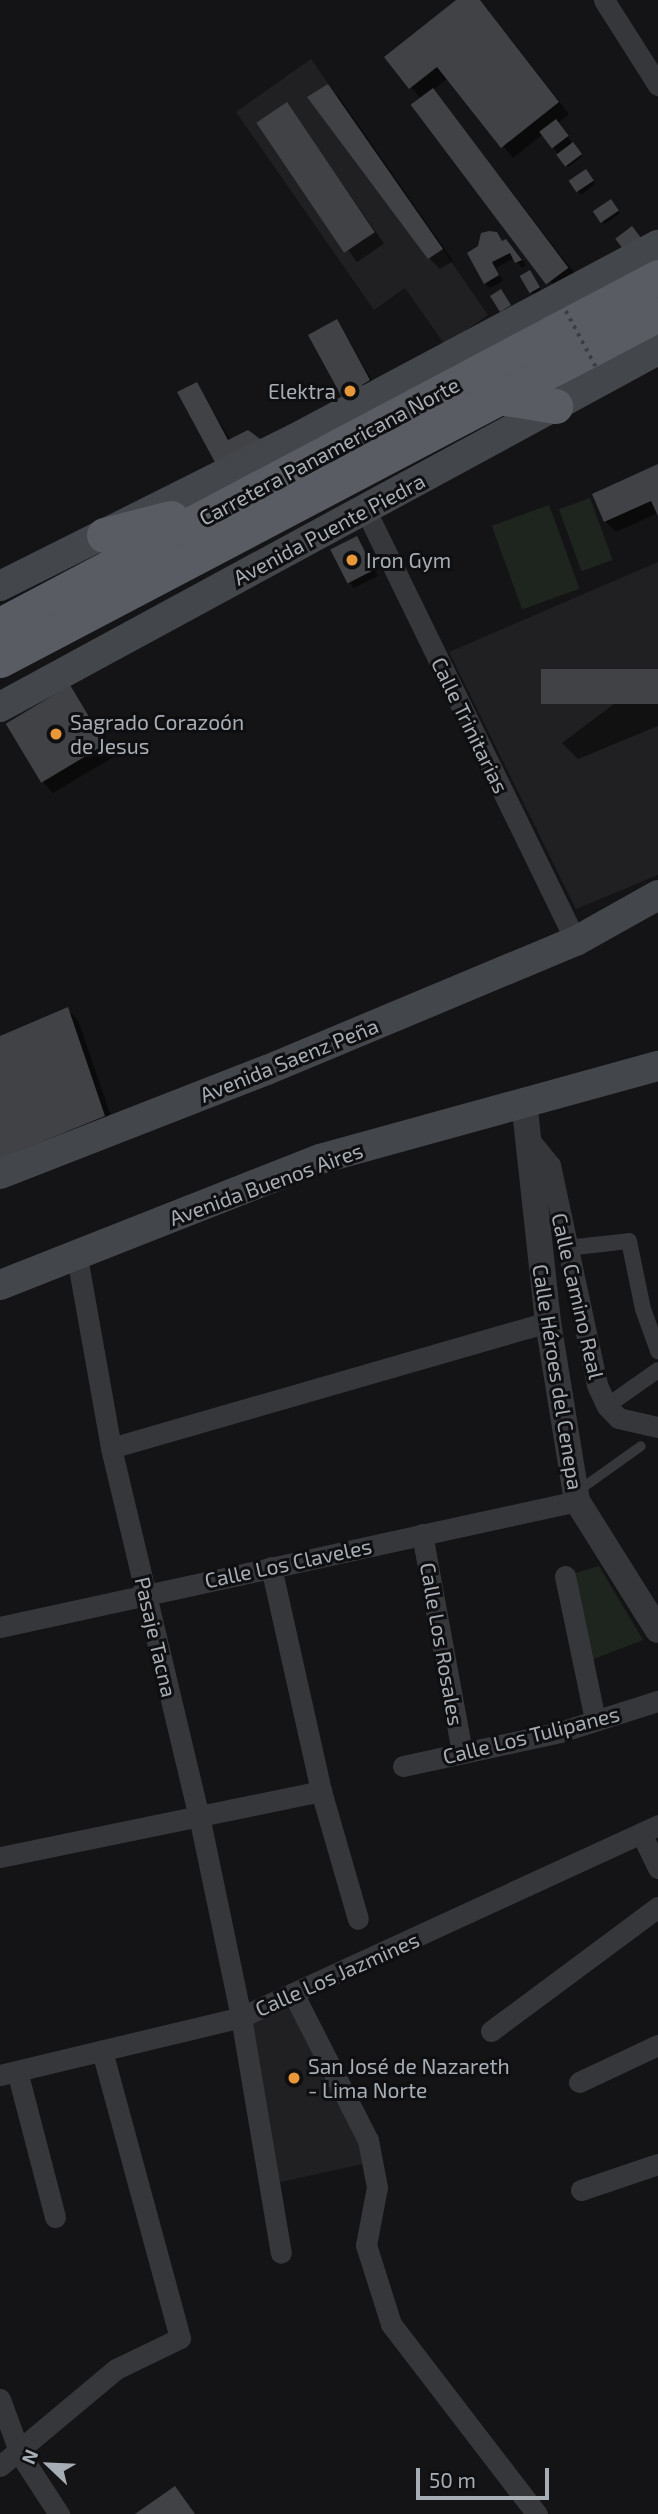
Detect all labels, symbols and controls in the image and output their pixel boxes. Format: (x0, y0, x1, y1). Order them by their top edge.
street label: Carretera Panamericana Norte (195, 372, 463, 530)
place label: Elektra (268, 378, 336, 404)
marker: Elektra (342, 383, 358, 399)
street label: Avenida Puente Piedra (229, 468, 429, 590)
place label: Iron Gym (366, 547, 451, 573)
marker: Iron Gym (344, 552, 360, 568)
street label: Calle Trinitarias (426, 653, 514, 797)
place label: Sagrado Corazoón de Jesus (70, 709, 244, 759)
marker: Sagrado Corazoón de Jesus (48, 726, 64, 742)
street label: Avenida Saenz Peña (196, 1013, 382, 1107)
street label: Avenida Buenos Aires (166, 1137, 366, 1231)
street label: Calle Camino Real (547, 1210, 609, 1382)
street label: Calle Héroes del Cenepa (528, 1262, 588, 1492)
street label: Calle Los Claveles (202, 1533, 374, 1593)
street label: Calle Los Rosales (415, 1560, 469, 1728)
street label: Pasaje Tacna (130, 1574, 182, 1700)
street label: Calle Los Tulipanes (440, 1701, 622, 1769)
street label: Calle Los Jazmines (251, 1926, 423, 2022)
place label: San José de Nazareth - Lima Norte (308, 2053, 510, 2103)
marker: San José de Nazareth - Lima Norte (286, 2070, 302, 2086)
north arrow (14, 2430, 84, 2500)
text: N (16, 2446, 42, 2467)
scale bar (420, 2454, 553, 2498)
text: 50 m (429, 2467, 476, 2492)

